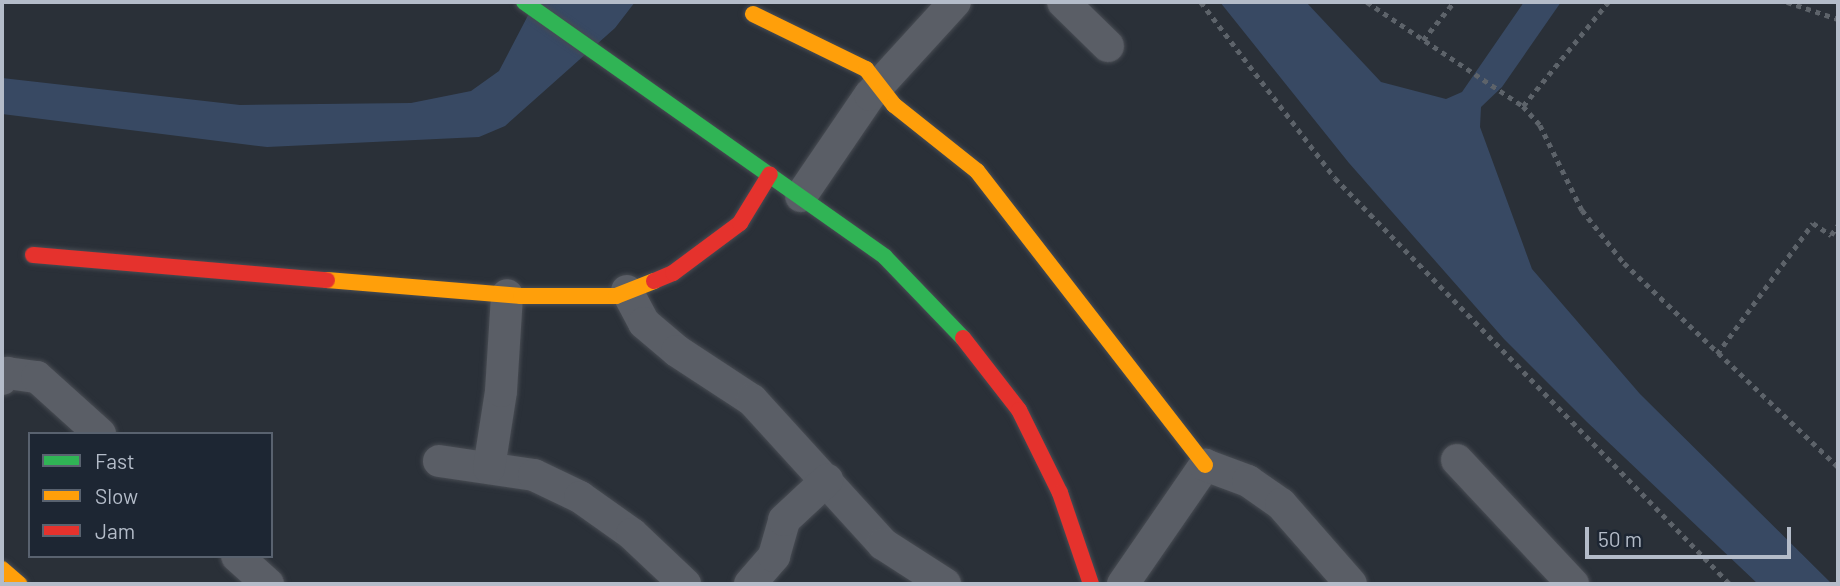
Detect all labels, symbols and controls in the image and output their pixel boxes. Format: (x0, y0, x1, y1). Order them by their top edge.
legend (28, 432, 273, 558)
text: Fast (95, 448, 135, 473)
text: Slow (95, 483, 138, 508)
scale bar (1588, 512, 1794, 556)
text: Jam (95, 518, 135, 543)
text: 50 m (1598, 526, 1642, 551)

